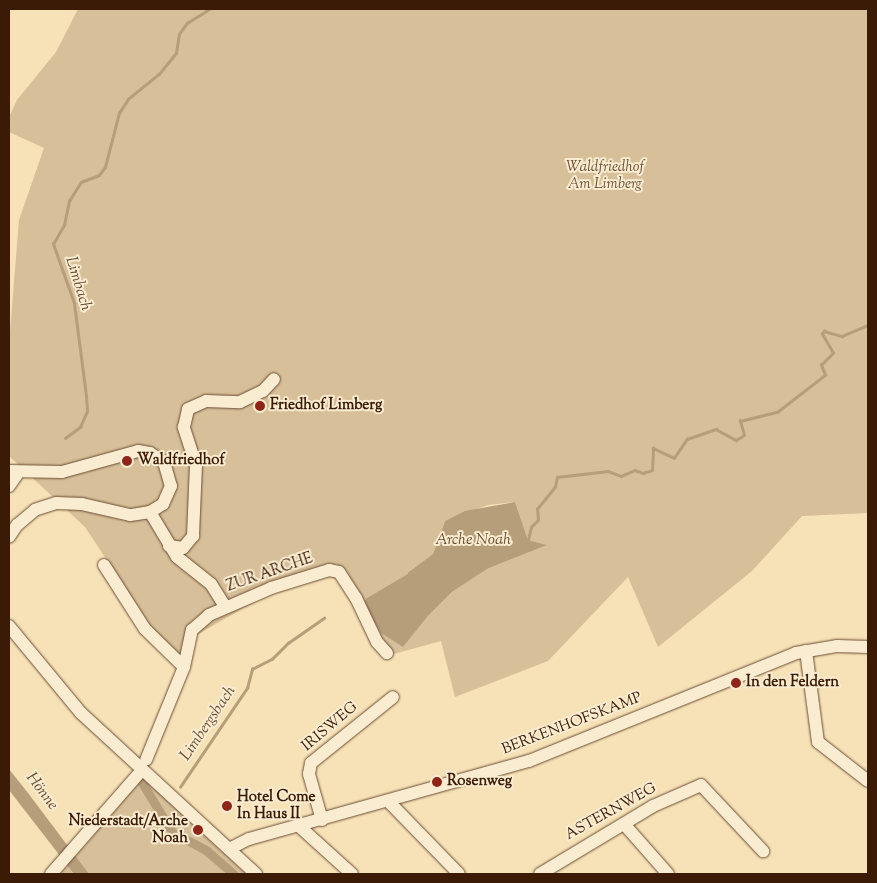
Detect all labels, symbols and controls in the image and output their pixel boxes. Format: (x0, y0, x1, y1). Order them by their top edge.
park label: Waldfriedhof Am Limberg (566, 158, 644, 193)
water label: Limbach (60, 255, 94, 313)
place label: Friedhof Limberg (270, 397, 382, 415)
marker: Friedhof Limberg (254, 400, 266, 412)
place label: Waldfriedhof (137, 452, 225, 470)
marker: Waldfriedhof (121, 455, 133, 467)
water label: Arche Noah (435, 531, 511, 551)
street label: ZUR ARCHE (224, 550, 316, 596)
place label: In den Feldern (746, 674, 839, 692)
marker: In den Feldern (730, 677, 742, 689)
water label: Limbergsbach (177, 683, 241, 765)
street label: BERKENHOFSKAMP (500, 689, 644, 759)
street label: IRISWEG (298, 698, 362, 756)
water label: Hönne (21, 769, 61, 815)
place label: Rosenweg (447, 773, 512, 791)
marker: Rosenweg (431, 776, 443, 788)
street label: ASTERNWEG (562, 780, 660, 844)
place label: Hotel Come In Haus II (237, 788, 316, 823)
marker: Hotel Come In Haus II (221, 800, 233, 812)
place label: Niederstadt/Arche Noah (68, 812, 188, 847)
marker: Niederstadt/Arche Noah (192, 824, 204, 836)

